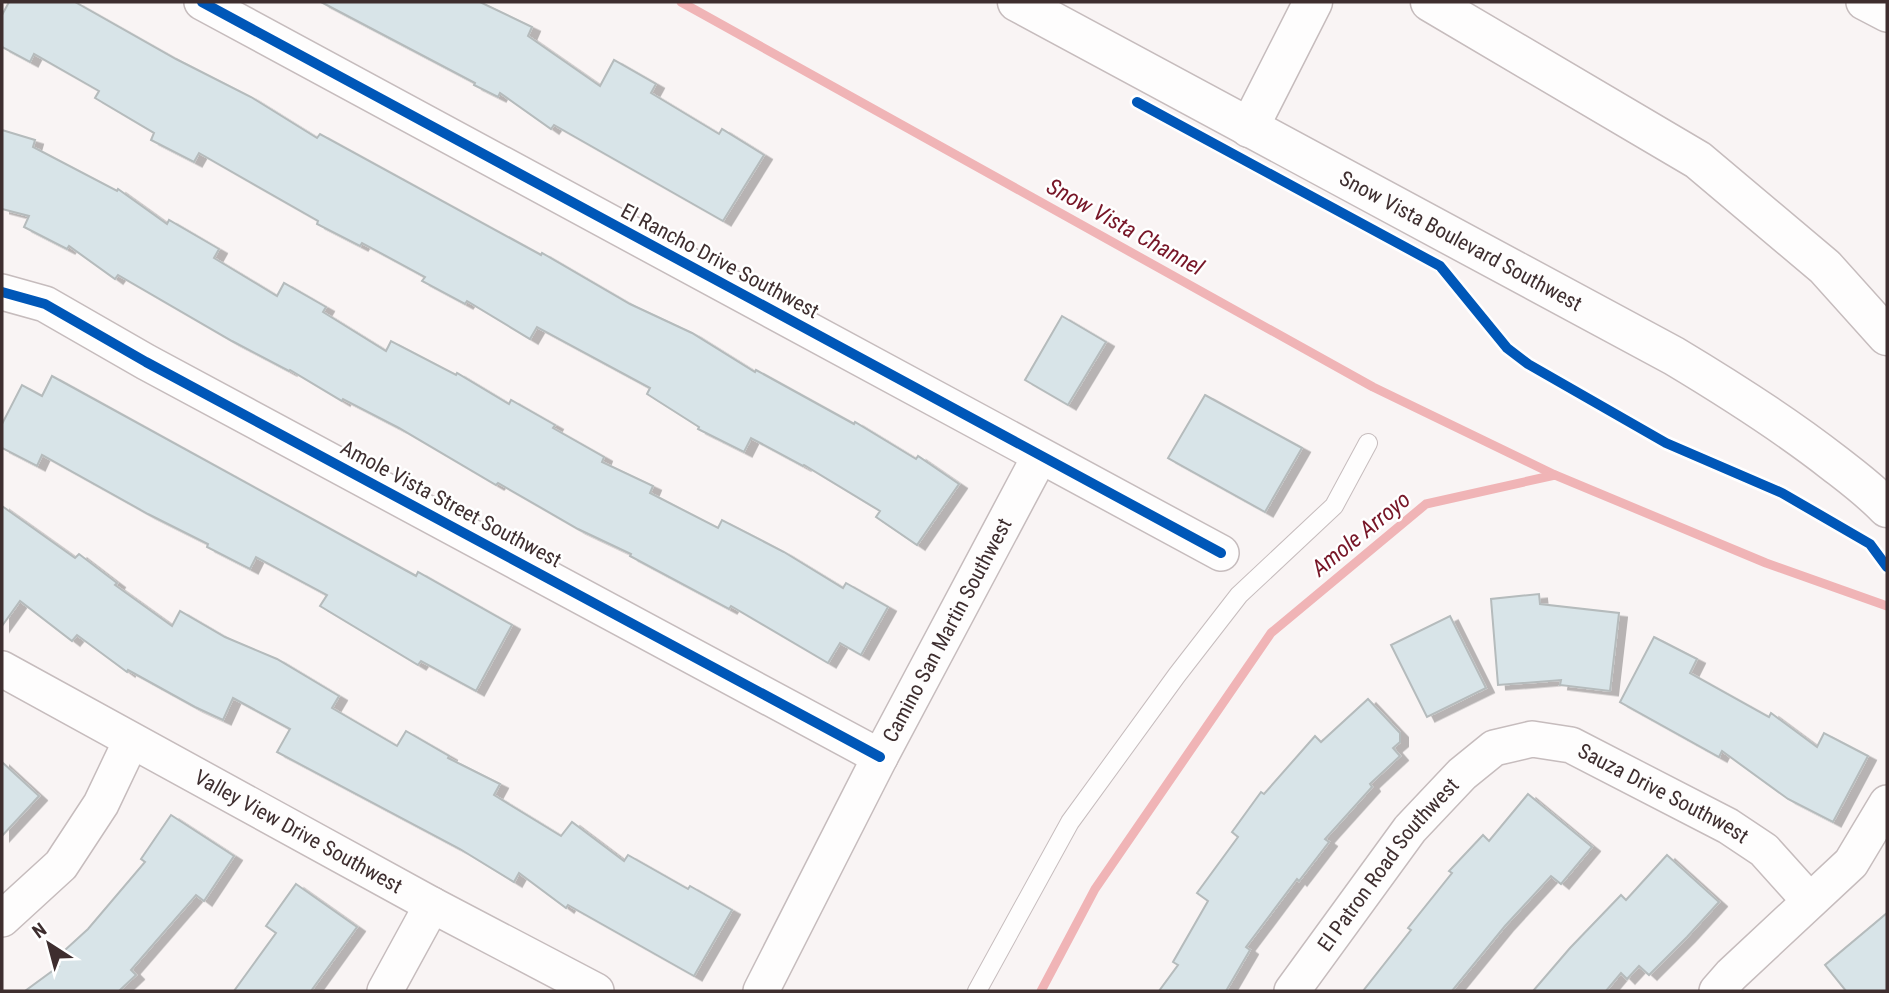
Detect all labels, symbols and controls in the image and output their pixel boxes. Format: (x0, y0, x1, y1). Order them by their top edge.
street label: Snow Vista Boulevard Southwest (1335, 166, 1586, 316)
water label: Snow Vista Channel (1042, 173, 1209, 282)
street label: El Rancho Drive Southwest (617, 199, 823, 323)
street label: Amole Vista Street Southwest (337, 436, 565, 572)
water label: Amole Arroyo (1305, 486, 1416, 583)
street label: Camino San Martin Southwest (878, 514, 1017, 746)
street label: Sauza Drive Southwest (1574, 739, 1753, 848)
street label: Valley View Drive Southwest (190, 765, 406, 898)
street label: El Patron Road Southwest (1313, 773, 1464, 956)
north arrow (14, 909, 84, 979)
text: N (28, 918, 51, 943)

